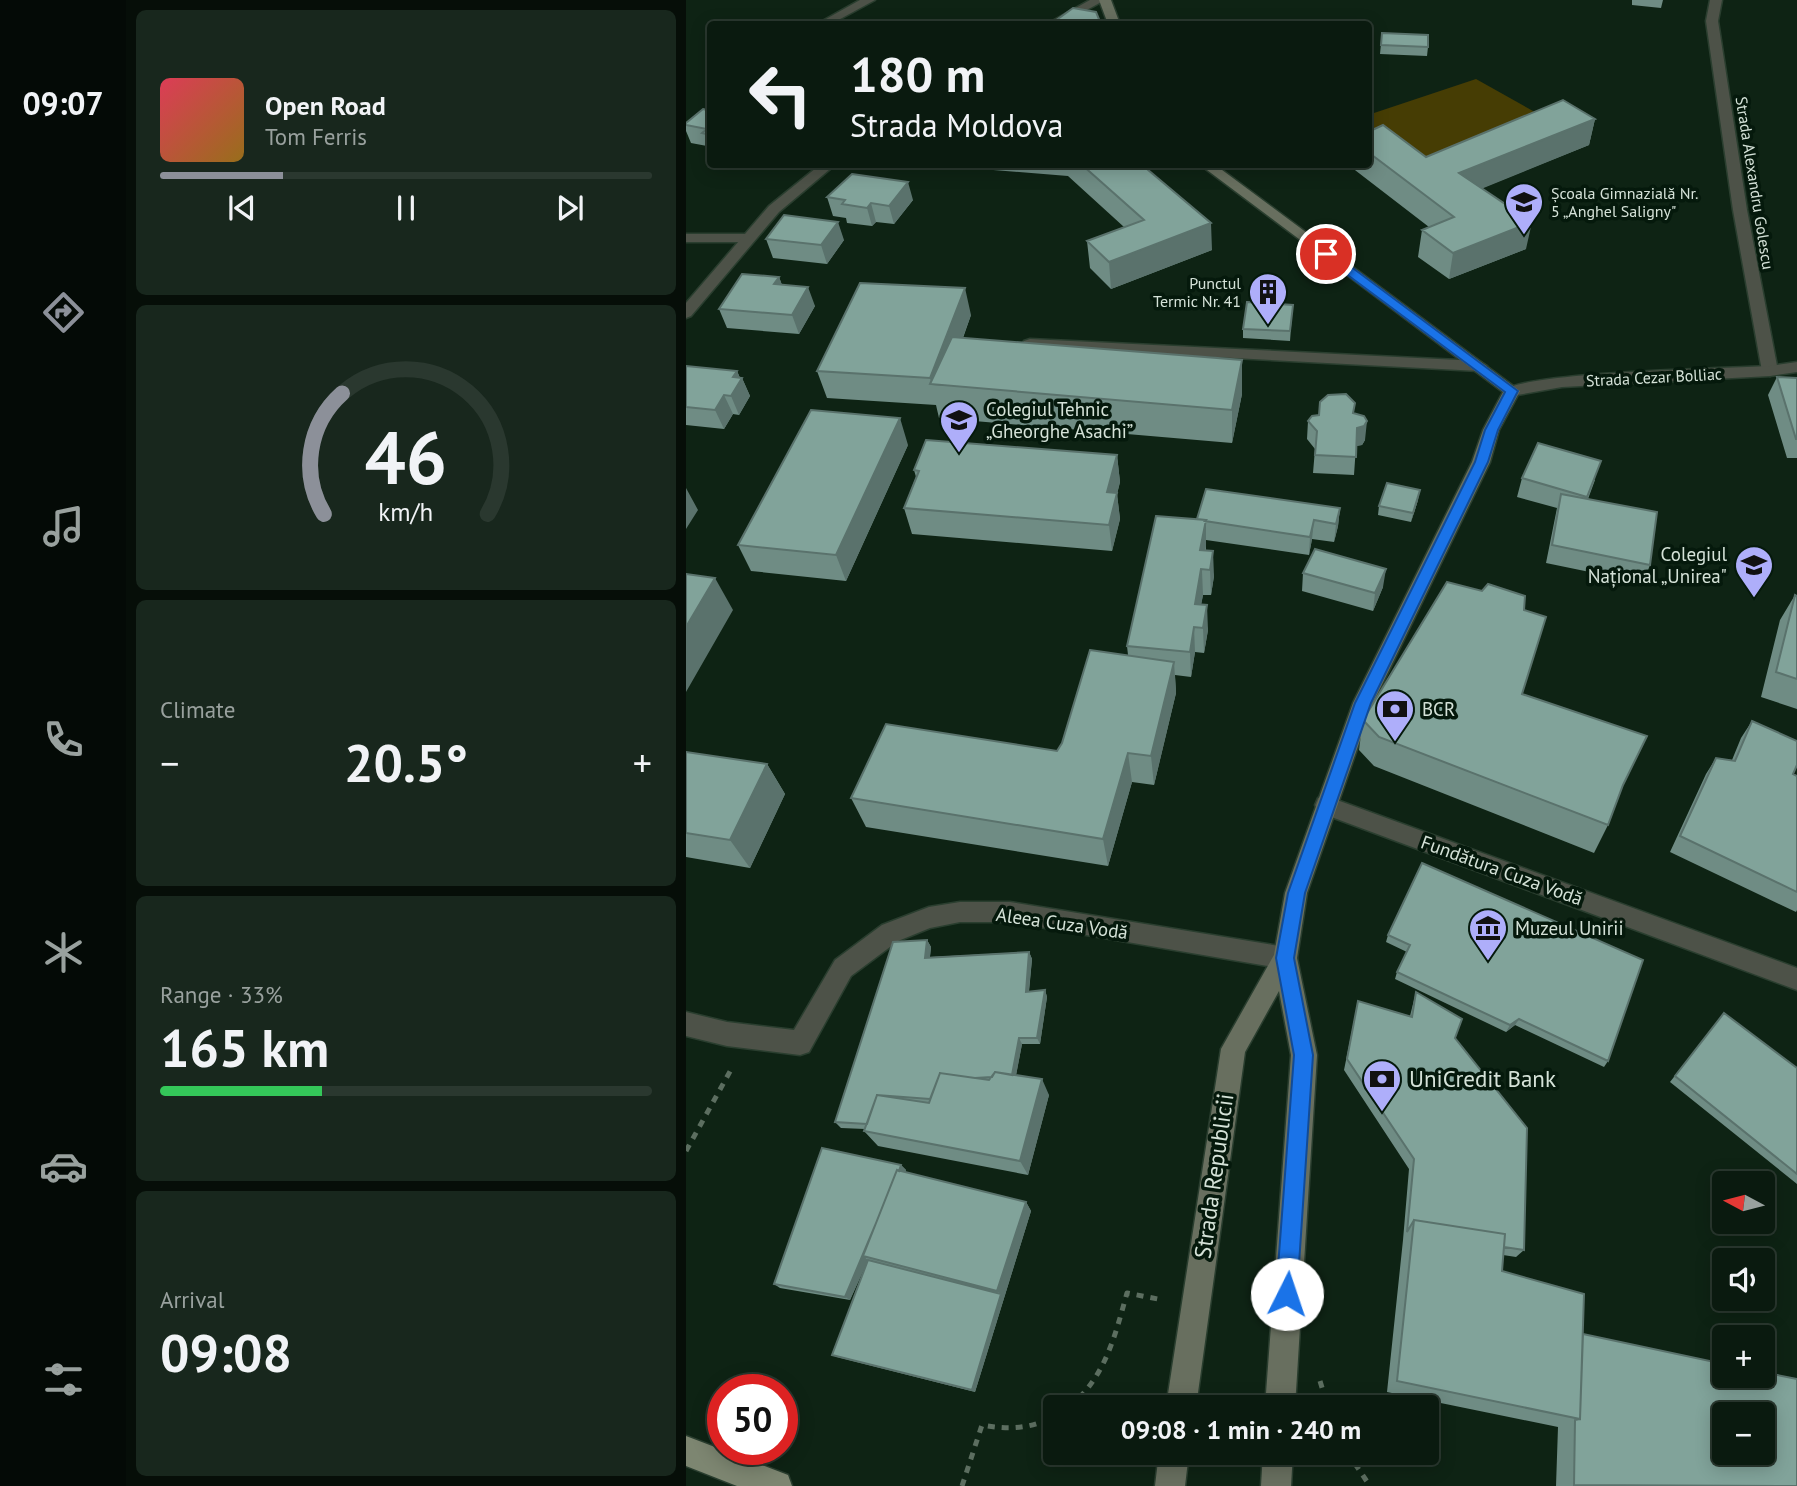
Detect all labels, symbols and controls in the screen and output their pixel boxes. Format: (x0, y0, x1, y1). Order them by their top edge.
text: 180 m (850, 42, 985, 106)
icon: left (735, 49, 826, 140)
text: 09:07 (22, 82, 104, 124)
text: Open Road (265, 89, 386, 122)
street label: Strada Alexandru Golescu (1731, 95, 1779, 271)
text: Strada Moldova (850, 104, 1063, 146)
text: Tom Ferris (265, 122, 367, 151)
school or university icon: Școala Gimnazială Nr. 5 „Anghel Saligny" (1503, 181, 1545, 236)
place label: Școala Gimnazială Nr. 5 „Anghel Saligny" (1551, 183, 1698, 221)
icon: previous (223, 189, 261, 227)
icon: pause (387, 189, 425, 227)
icon: next (551, 189, 589, 227)
pin (1296, 224, 1356, 284)
icon: arrive (1307, 235, 1345, 273)
building icon: Punctul Termic Nr. 41 (1247, 271, 1289, 326)
place label: Punctul Termic Nr. 41 (1153, 273, 1241, 311)
icon: directions (39, 288, 88, 337)
street label: Strada Cezar Bolliac (1585, 363, 1723, 391)
place label: Colegiul Tehnic „Gheorghe Asachi” (986, 397, 1133, 443)
school or university icon: Colegiul Tehnic „Gheorghe Asachi” (938, 399, 980, 454)
text: 46 (365, 410, 447, 504)
text: km/h (379, 496, 433, 528)
icon: music (39, 502, 88, 551)
place label: Colegiul Național „Unirea" (1588, 542, 1727, 588)
school or university icon: Colegiul Național „Unirea" (1733, 544, 1775, 599)
bank icon: BCR (1374, 688, 1416, 743)
text: Climate (160, 695, 235, 724)
place label: BCR (1422, 697, 1455, 721)
icon: phone (39, 715, 88, 764)
text: 20.5° (344, 729, 468, 796)
text: − (160, 738, 179, 787)
text: + (633, 738, 652, 787)
street label: Fundătura Cuza Vodă (1418, 830, 1586, 910)
street label: Aleea Cuza Vodă (994, 902, 1130, 944)
museum icon: Muzeul Unirii (1467, 907, 1509, 962)
place label: Muzeul Unirii (1515, 916, 1624, 940)
icon: climate (39, 928, 88, 977)
text: Range · 33% (160, 980, 283, 1009)
text: 165 km (160, 1014, 329, 1081)
bank icon: UniCredit Bank (1361, 1058, 1403, 1113)
place label: UniCredit Bank (1409, 1064, 1556, 1093)
street label: Strada Republicii (1188, 1092, 1239, 1260)
icon: car (39, 1142, 88, 1191)
north arrow (1712, 1171, 1774, 1234)
map controls (1712, 1171, 1775, 1465)
button: sound (1712, 1248, 1775, 1311)
position arrow (1250, 1257, 1324, 1331)
text: Arrival (160, 1285, 224, 1314)
text: 09:08 (160, 1319, 292, 1386)
button: + (1712, 1325, 1775, 1388)
icon: filters (39, 1355, 88, 1404)
speed limit sign: 50 (707, 1374, 798, 1465)
button: − (1712, 1402, 1775, 1465)
text: 09:08 · 1 min · 240 m (1121, 1413, 1361, 1446)

